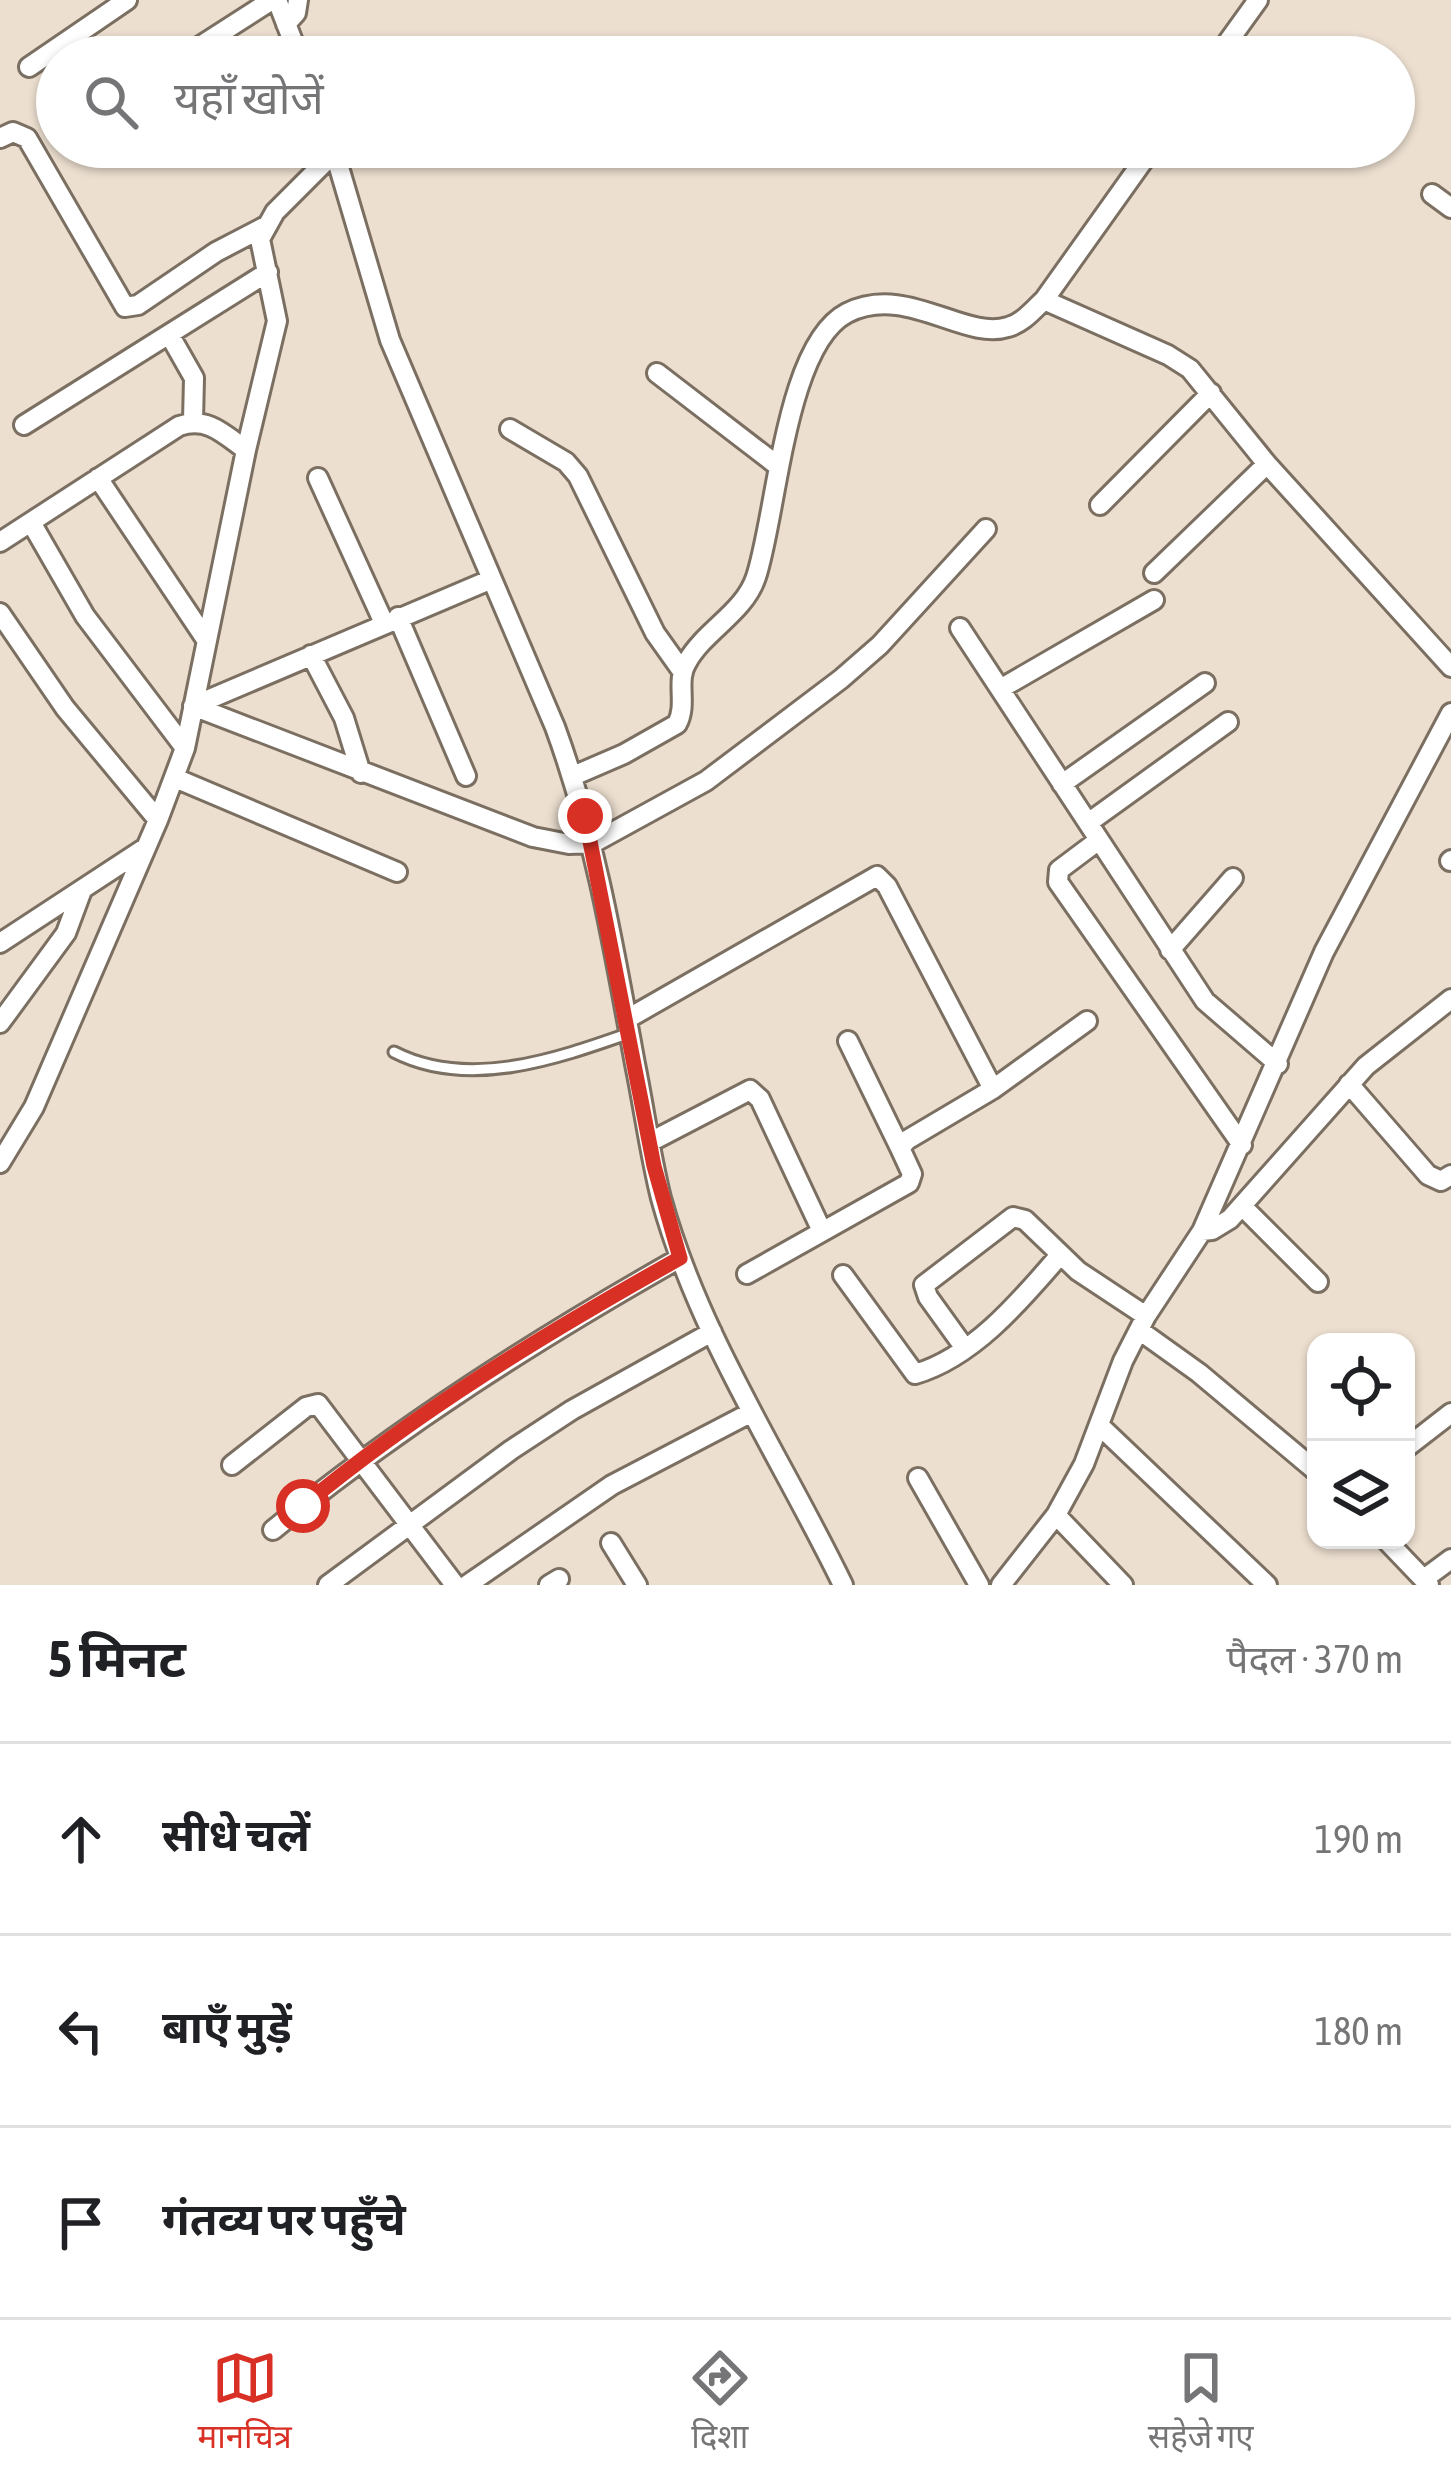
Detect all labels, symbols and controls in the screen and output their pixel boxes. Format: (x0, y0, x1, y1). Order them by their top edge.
search box (36, 36, 1415, 168)
icon: search (78, 69, 144, 135)
text: यहाँ खोजें (174, 72, 324, 124)
route end (558, 789, 612, 843)
map controls (1307, 1333, 1415, 1549)
button: locate (1307, 1333, 1415, 1441)
button: layers (1307, 1441, 1415, 1549)
route start (276, 1479, 330, 1533)
text: 5 मिनट (48, 1629, 186, 1688)
text: पैदल · 370 m (1226, 1637, 1403, 1681)
icon: ahead (48, 1806, 114, 1872)
text: सीधे चलें (162, 1809, 310, 1861)
text: 190 m (1315, 1817, 1403, 1861)
icon: left (48, 1998, 114, 2064)
text: बाएँ मुड़ें (162, 2001, 292, 2053)
text: 180 m (1315, 2009, 1403, 2053)
icon: arrive (48, 2190, 114, 2256)
text: गंतव्य पर पहुँचे (162, 2193, 406, 2245)
tab: मानचित्र (198, 2345, 292, 2461)
tab: दिशा (687, 2345, 753, 2461)
tab: सहेजे गए (1148, 2345, 1254, 2461)

